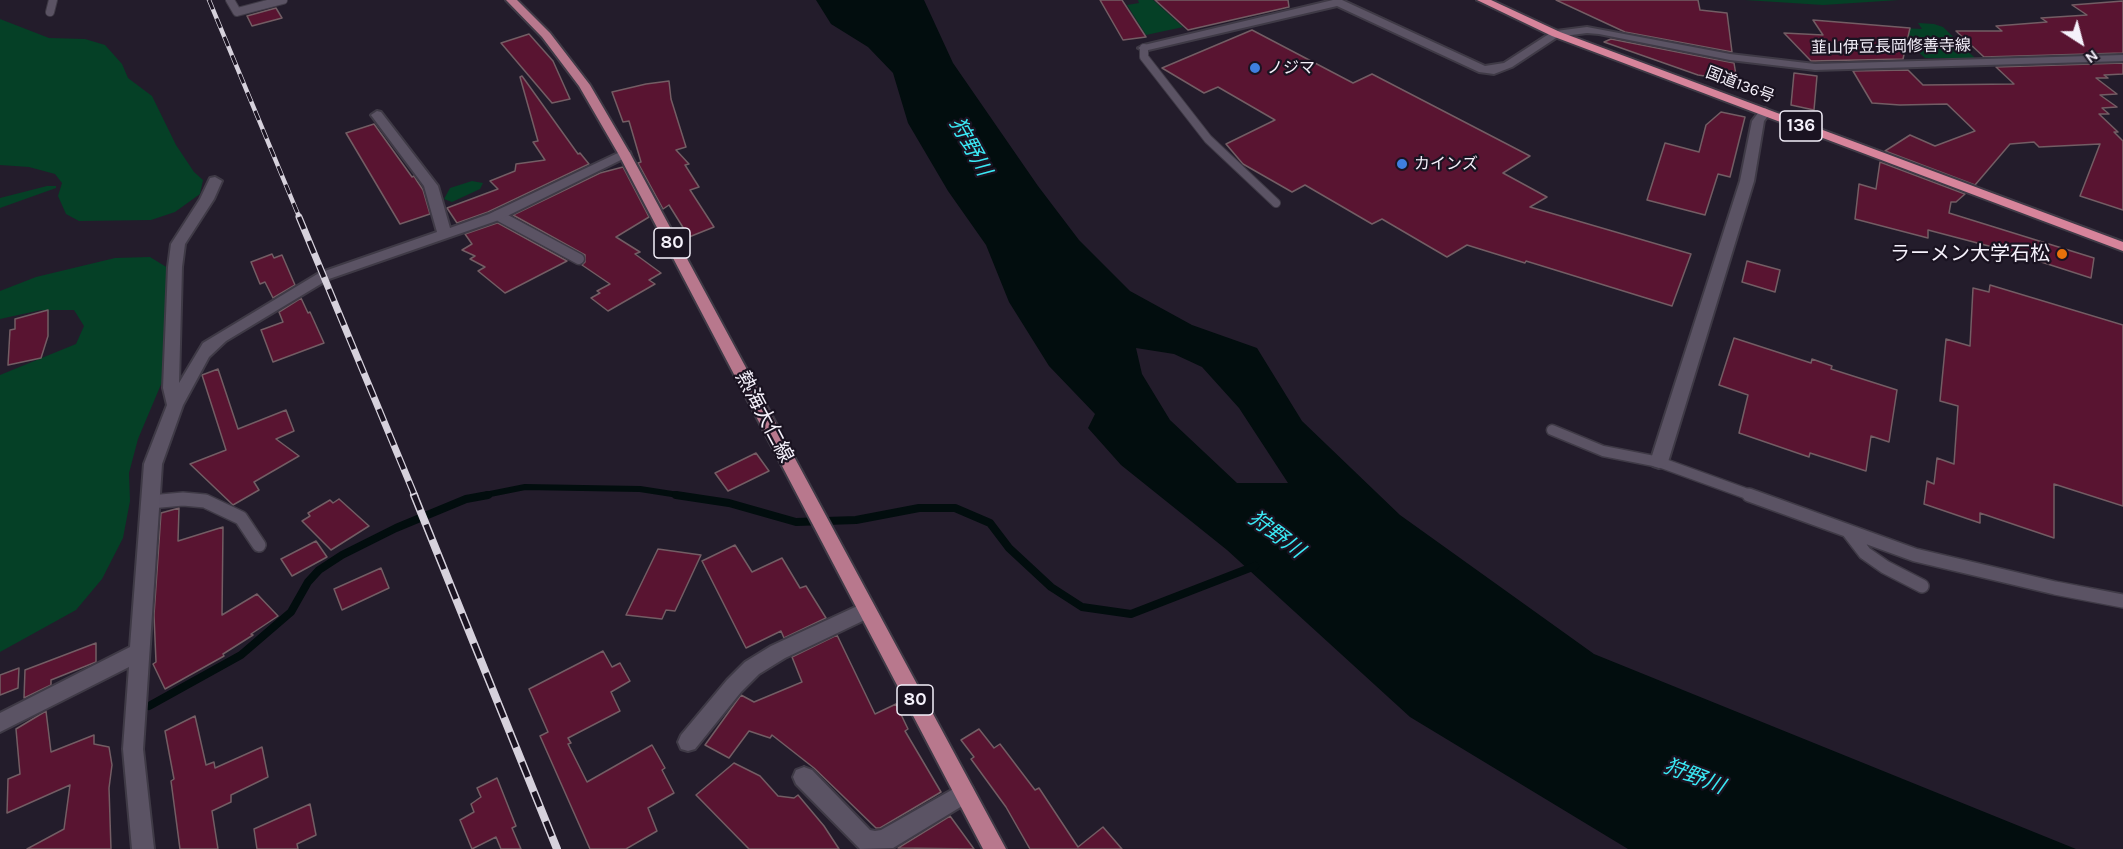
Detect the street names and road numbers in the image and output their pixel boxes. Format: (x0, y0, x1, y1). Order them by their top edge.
street label: 韮山伊豆長岡修善寺線 (1811, 36, 1971, 58)
street label: 国道136号 (1703, 63, 1777, 107)
road number: 136 (1780, 111, 1822, 141)
road number: 80 (654, 228, 690, 258)
street label: 熱海大仁線 (730, 367, 798, 467)
road number: 80 (897, 685, 933, 715)

